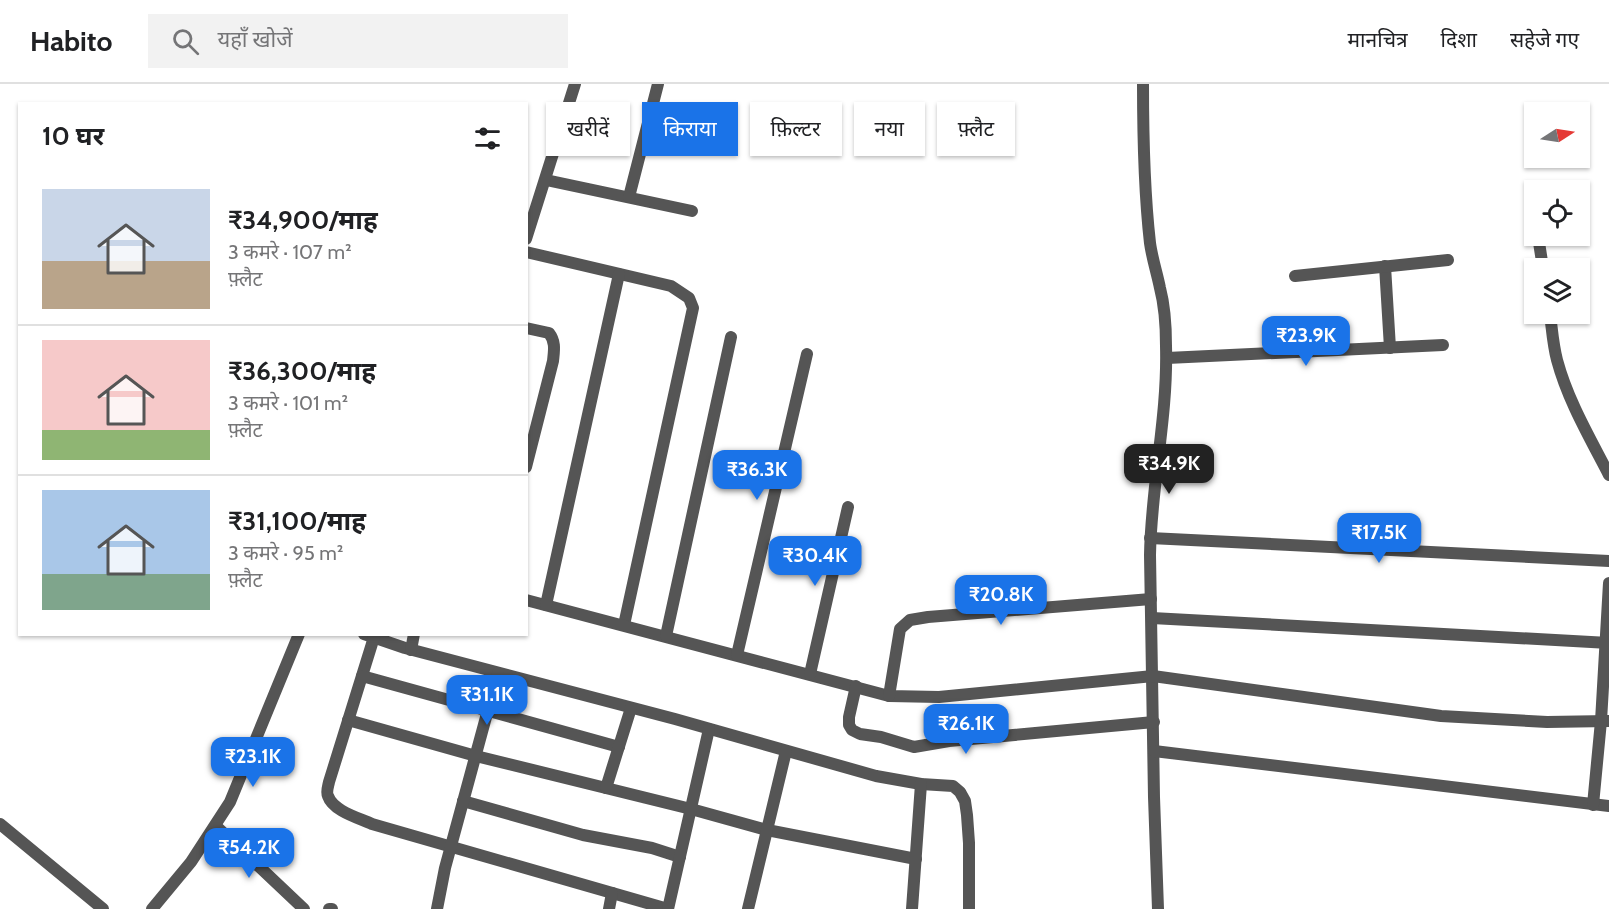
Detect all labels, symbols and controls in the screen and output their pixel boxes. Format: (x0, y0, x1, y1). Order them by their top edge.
search box (148, 14, 568, 68)
text: Habito (30, 24, 112, 58)
icon: search (169, 25, 202, 58)
text: यहाँ खोजें (217, 26, 293, 53)
text: मानचित्र (1348, 27, 1408, 52)
text: दिशा (1441, 27, 1477, 52)
text: सहेजे गए (1510, 27, 1579, 52)
chip: खरीदें (546, 102, 630, 156)
chip: किराया (642, 102, 738, 156)
chip: फ़िल्टर (750, 102, 842, 156)
chip: नया (854, 102, 925, 156)
chip: फ़्लैट (937, 102, 1015, 156)
north arrow (1524, 102, 1590, 168)
map controls (1524, 102, 1590, 324)
text: 10 घर (42, 120, 104, 152)
icon: filters (471, 122, 504, 155)
button: locate (1524, 180, 1590, 246)
text: ₹34,900/माह (228, 204, 378, 236)
icon: home (90, 213, 162, 285)
text: 3 कमरे · 107 m² (228, 240, 352, 264)
button: layers (1524, 258, 1590, 324)
text: फ़्लैट (228, 267, 263, 291)
pin: ₹23.9K (1257, 316, 1355, 367)
text: ₹23.9K (1276, 323, 1336, 347)
text: ₹36,300/माह (228, 355, 376, 387)
icon: home (90, 364, 162, 436)
text: 3 कमरे · 101 m² (228, 391, 348, 415)
text: फ़्लैट (228, 418, 263, 442)
pin: ₹34.9K (1120, 444, 1218, 495)
pin: ₹36.3K (708, 450, 806, 501)
text: ₹34.9K (1138, 451, 1200, 475)
text: ₹36.3K (727, 457, 787, 481)
text: ₹31,100/माह (228, 505, 366, 537)
pin: ₹17.5K (1330, 513, 1428, 564)
icon: home (90, 514, 162, 586)
text: ₹17.5K (1351, 520, 1407, 544)
pin: ₹30.4K (766, 536, 864, 587)
text: 3 कमरे · 95 m² (228, 541, 343, 565)
text: ₹30.4K (783, 543, 847, 567)
text: फ़्लैट (228, 568, 263, 592)
pin: ₹20.8K (952, 575, 1050, 626)
text: ₹20.8K (969, 582, 1033, 606)
pin: ₹31.1K (438, 675, 536, 726)
text: ₹31.1K (460, 682, 514, 706)
pin: ₹26.1K (917, 704, 1015, 755)
text: ₹26.1K (938, 711, 994, 735)
pin: ₹23.1K (204, 737, 302, 788)
text: ₹23.1K (225, 744, 281, 768)
pin: ₹54.2K (200, 828, 298, 879)
text: ₹54.2K (218, 835, 280, 859)

